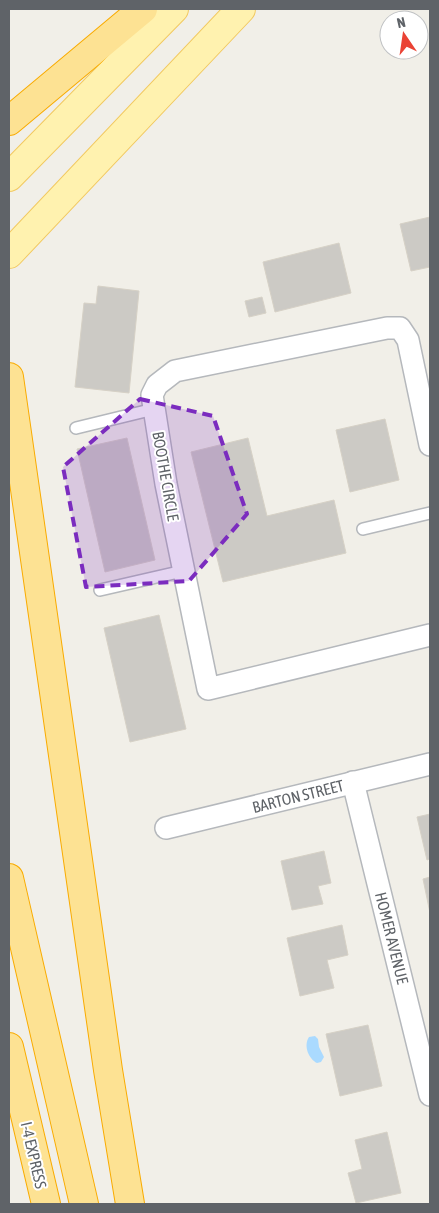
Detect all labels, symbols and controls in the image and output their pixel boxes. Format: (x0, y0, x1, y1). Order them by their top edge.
north arrow (379, 10, 429, 60)
text: N (395, 14, 407, 31)
street label: BOOTHE CIRCLE (149, 430, 183, 522)
street label: BARTON STREET (250, 776, 346, 816)
street label: HOMER AVENUE (372, 890, 412, 986)
street label: I-4 EXPRESS (18, 1120, 50, 1190)

